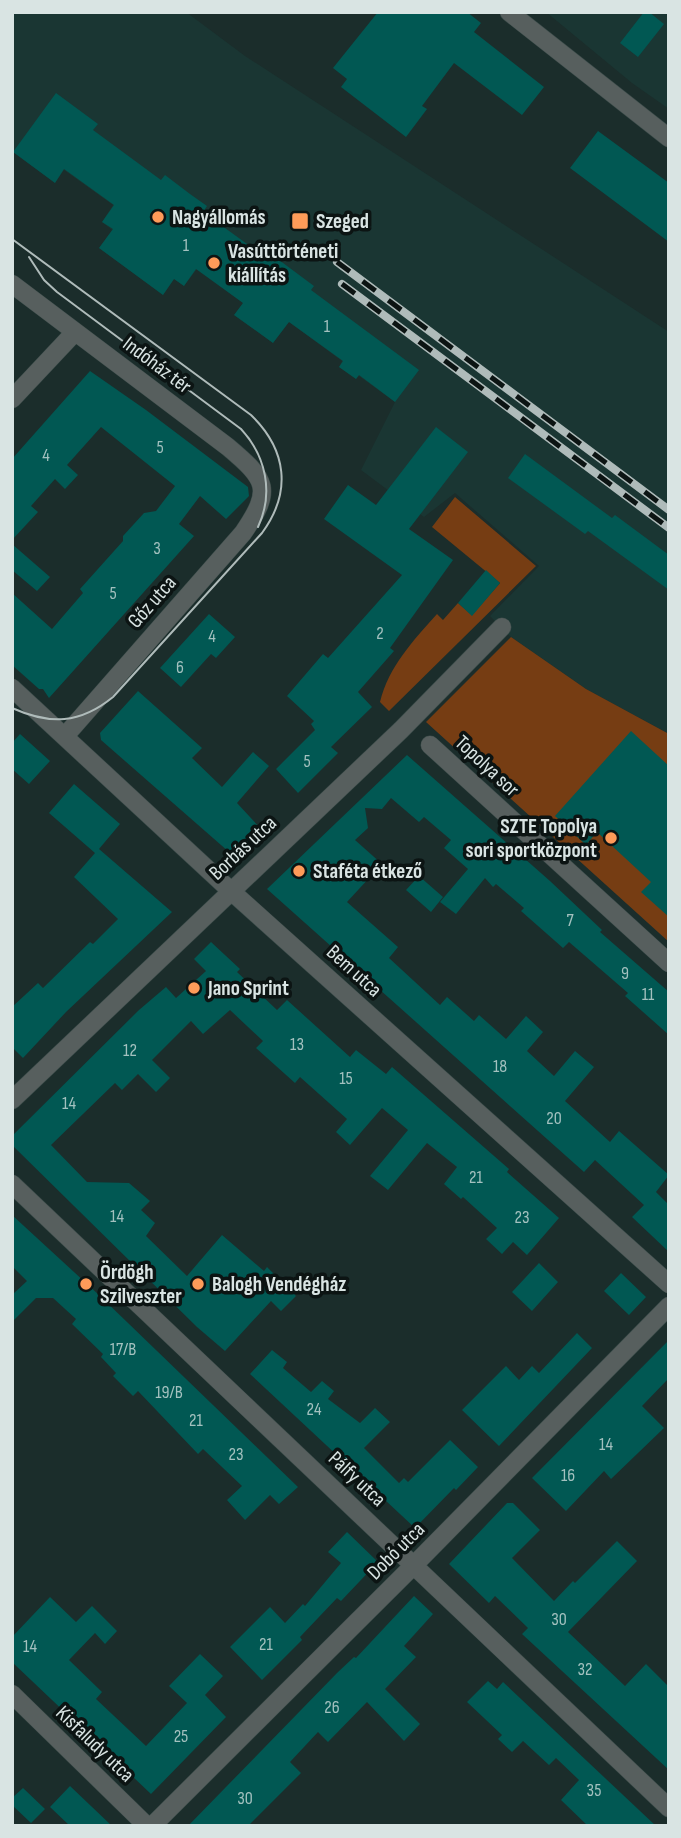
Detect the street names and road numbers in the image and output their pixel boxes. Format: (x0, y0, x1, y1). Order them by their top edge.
street label: Indóház tér (118, 331, 196, 399)
street label: Gőz utca (122, 571, 182, 633)
street label: Topolya sor (450, 730, 524, 802)
street label: Borbás utca (204, 811, 282, 885)
street label: Bem utca (321, 940, 387, 1002)
street label: Pálfy utca (323, 1446, 391, 1512)
street label: Dobó utca (362, 1517, 430, 1585)
street label: Kisfaludy utca (51, 1701, 139, 1787)

